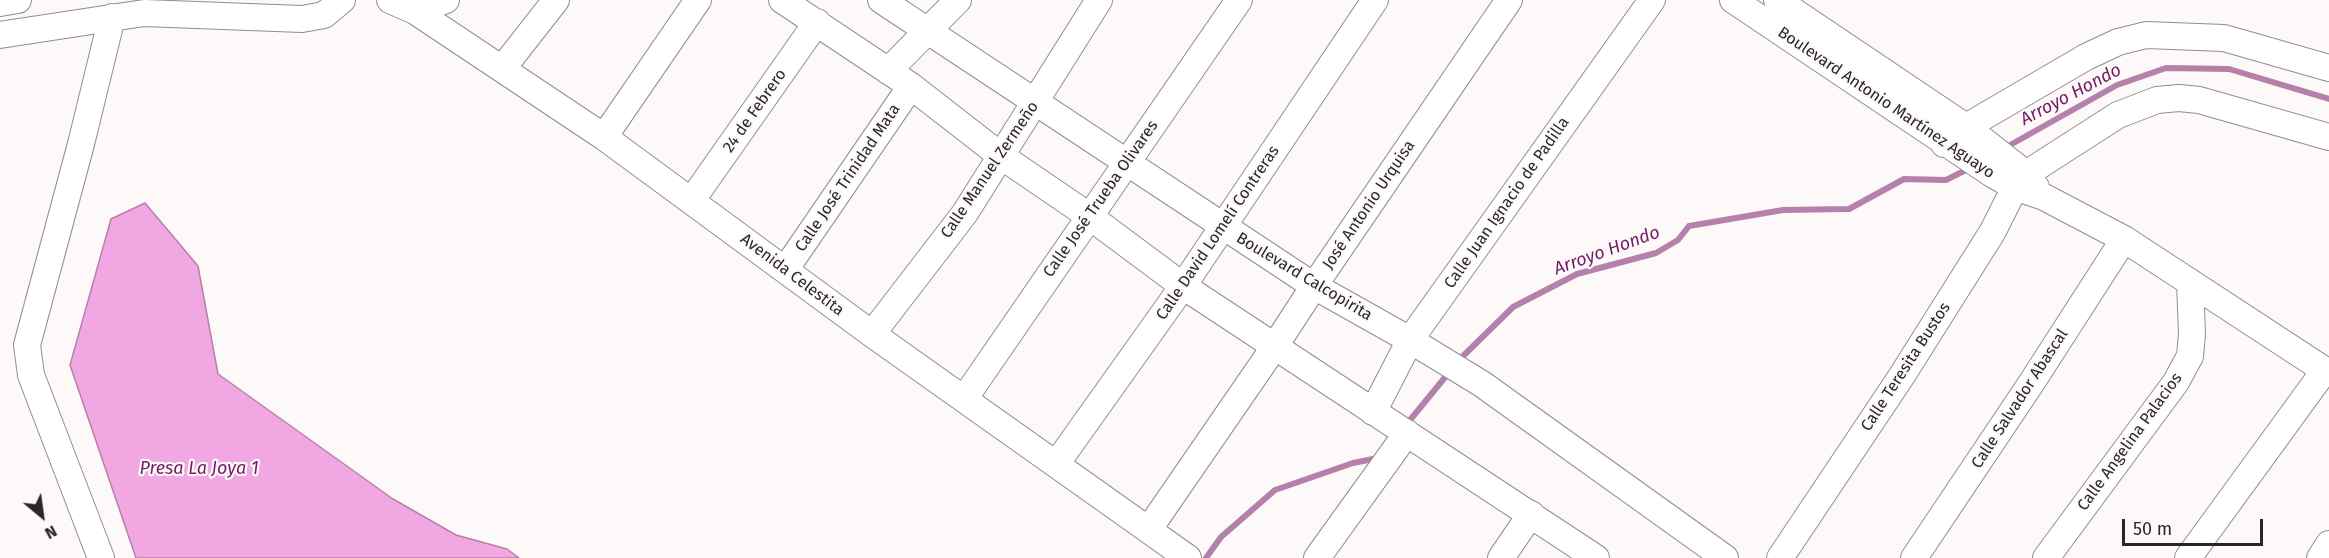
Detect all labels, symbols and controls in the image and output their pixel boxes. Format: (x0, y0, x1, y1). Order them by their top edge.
street label: Boulevard Antonio Martínez Aguayo (1774, 23, 1998, 183)
water label: Arroyo Hondo (2017, 59, 2125, 131)
street label: 24 de Febrero (719, 65, 791, 157)
street label: Calle Manuel Zermeño (937, 98, 1043, 242)
street label: Calle José Trinidad Mata (791, 100, 905, 256)
street label: Calle Juan Ignacio de Padilla (1440, 114, 1574, 292)
street label: Calle José Trueba Olivares (1039, 117, 1163, 281)
street label: José Antonio Urquisa (1319, 137, 1419, 273)
street label: Calle David Lomelí Contreras (1152, 142, 1284, 324)
water label: Arroyo Hondo (1551, 222, 1663, 280)
street label: Boulevard Calcopirita (1233, 229, 1375, 325)
street label: Avenida Celestita (736, 230, 848, 320)
street label: Calle Teresita Bustos (1857, 299, 1955, 435)
street label: Calle Salvador Abascal (1968, 326, 2072, 472)
street label: Calle Angelina Palacios (2074, 369, 2186, 515)
water label: Presa La Joya 1 (139, 458, 259, 480)
north arrow (12, 486, 72, 546)
scale bar (2125, 507, 2266, 545)
text: 50 m (2133, 518, 2172, 540)
text: N (42, 521, 60, 543)

